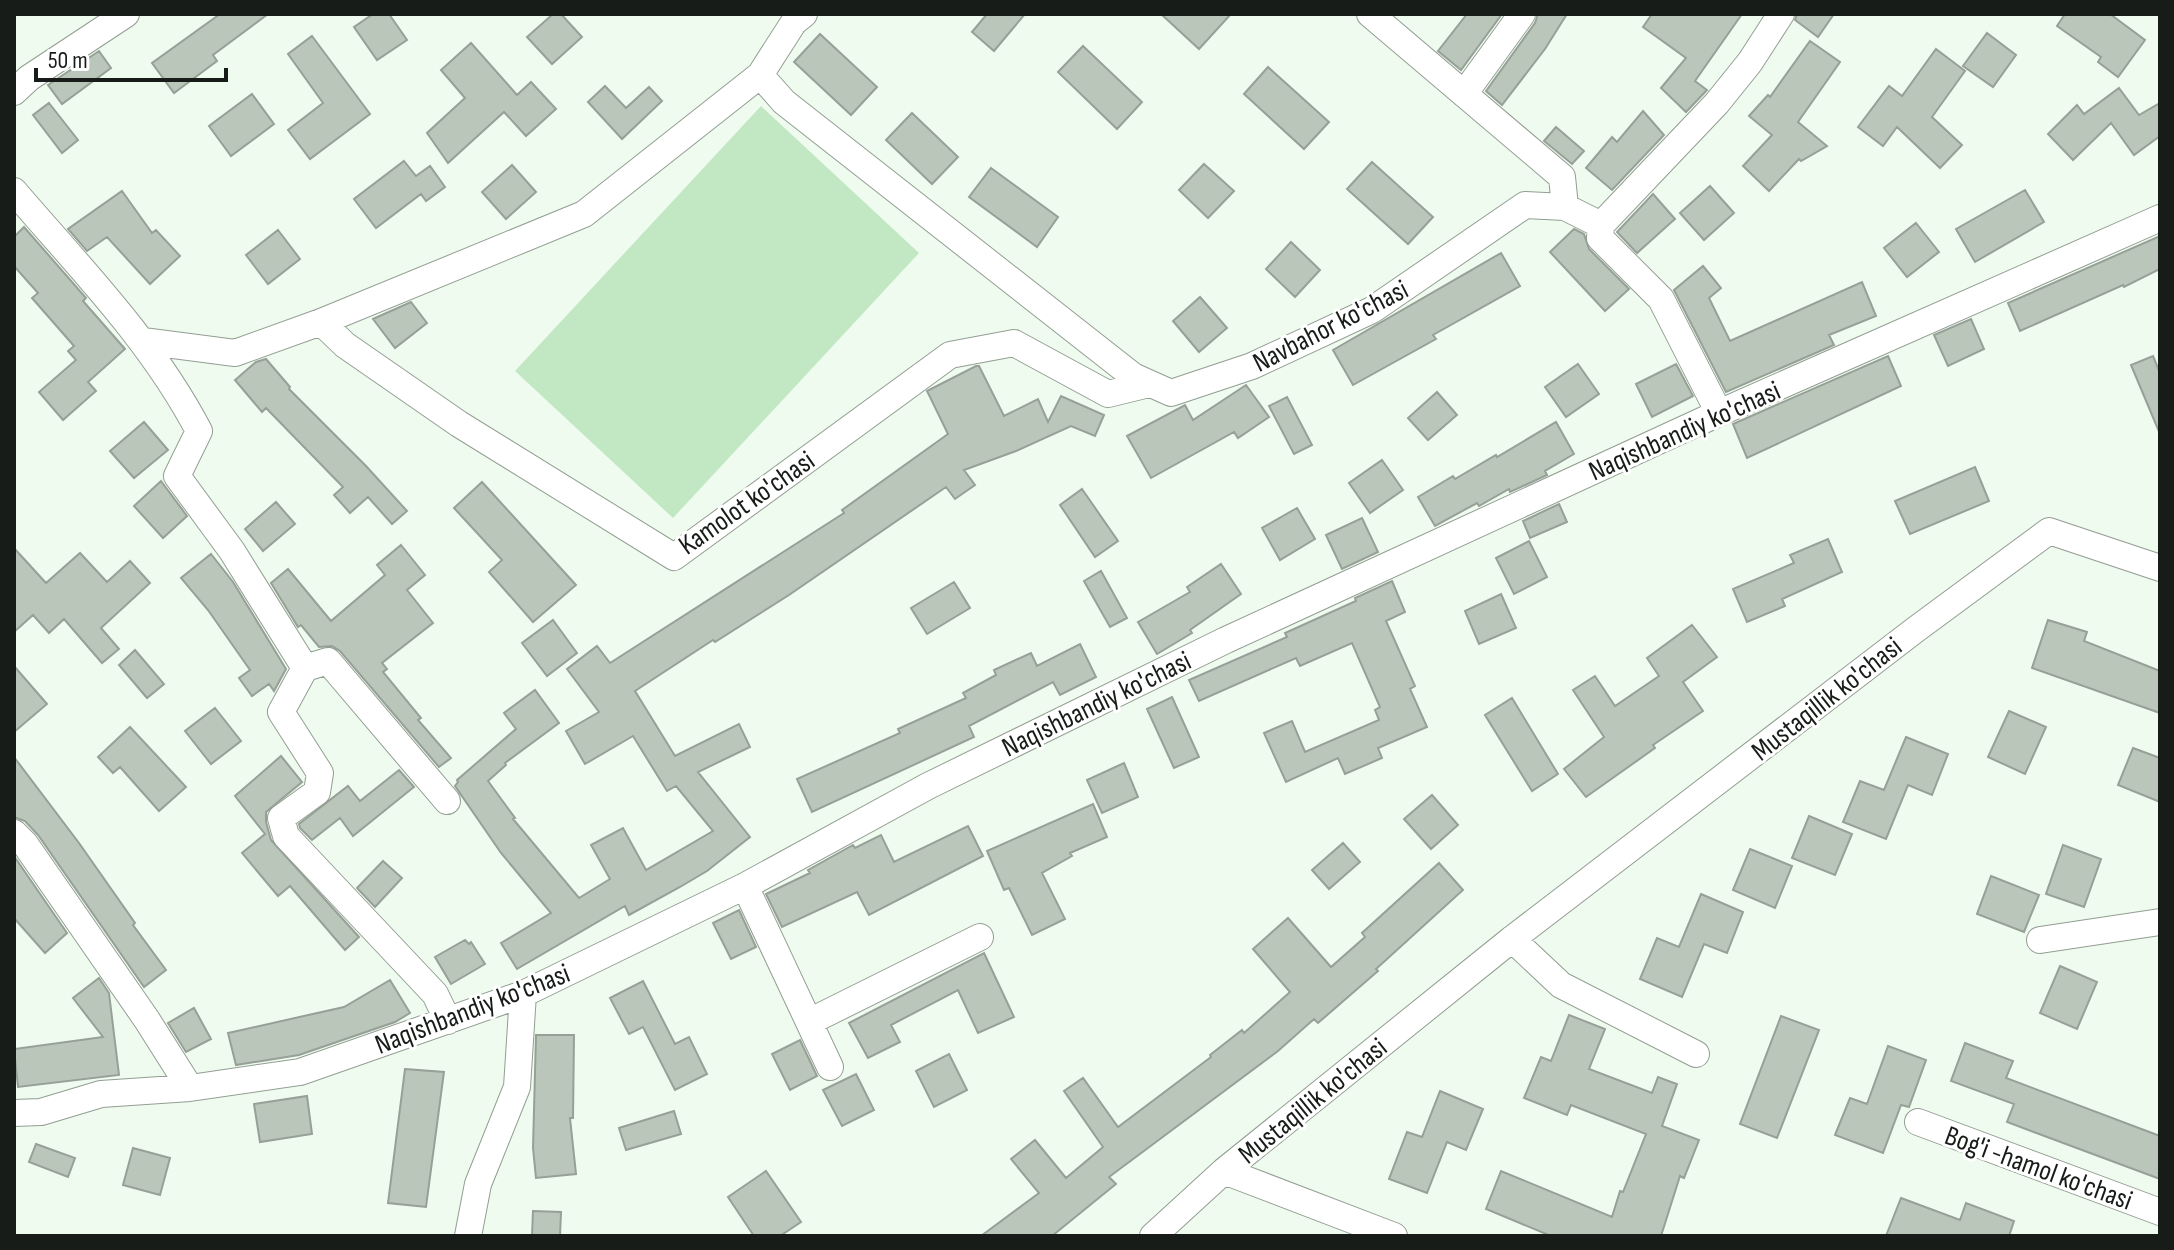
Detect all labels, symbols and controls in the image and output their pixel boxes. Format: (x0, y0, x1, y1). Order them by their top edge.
scale bar (36, 32, 226, 82)
text: 50 m (48, 46, 88, 75)
street label: Navbahor ko'chasi (1248, 273, 1414, 380)
street label: Naqishbandiy ko'chasi (1584, 374, 1785, 488)
street label: Kamolot ko'chasi (673, 444, 821, 562)
street label: Mustaqillik ko'chasi (1745, 630, 1909, 768)
street label: Naqishbandiy ko'chasi (997, 644, 1196, 764)
street label: Naqishbandiy ko'chasi (370, 957, 575, 1062)
street label: Mustaqillik ko'chasi (1232, 1031, 1394, 1171)
street label: Bog'i -hamol ko'chasi (1940, 1119, 2137, 1218)

